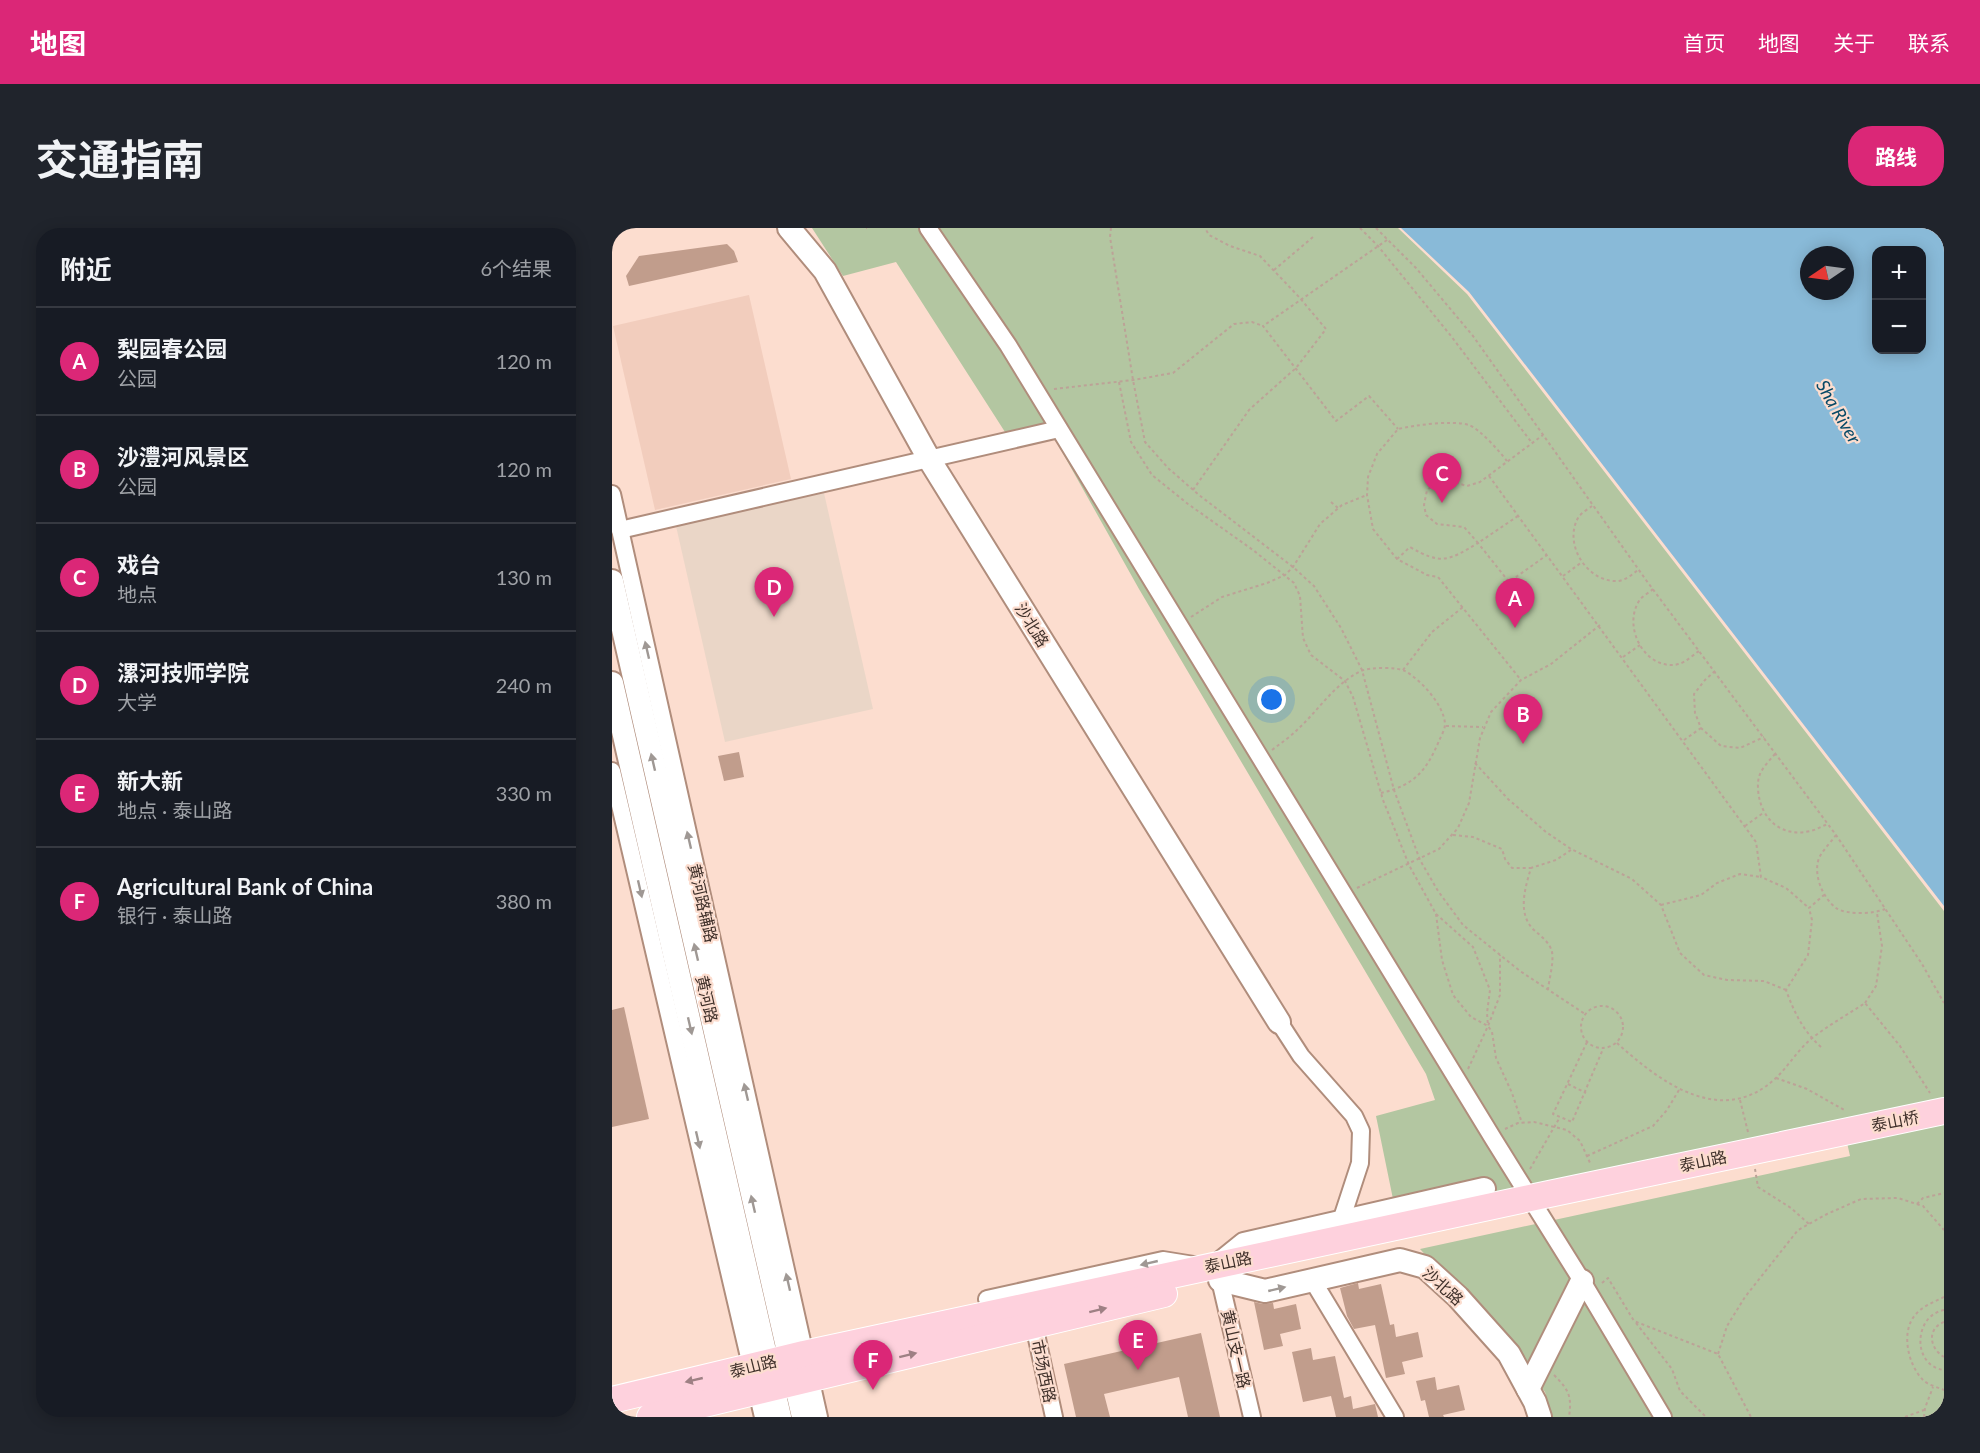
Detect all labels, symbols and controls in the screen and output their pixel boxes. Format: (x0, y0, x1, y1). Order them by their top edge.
text: 地图 (30, 26, 86, 60)
text: 首页 (1683, 30, 1725, 55)
text: 地图 (1758, 30, 1800, 55)
text: 关于 (1833, 30, 1875, 55)
text: 联系 (1908, 30, 1950, 55)
button: 路线 (1848, 126, 1944, 186)
text: 交通指南 (36, 134, 204, 184)
north arrow (1800, 246, 1854, 300)
map controls (1872, 246, 1926, 354)
button: + (1872, 246, 1926, 300)
text: 附近 (60, 253, 112, 285)
text: 6个结果 (480, 256, 552, 280)
button: − (1872, 300, 1926, 354)
text: 梨园春公园 (117, 335, 227, 362)
text: A (73, 349, 86, 373)
text: 120 m (496, 349, 552, 373)
text: 公园 (117, 366, 157, 390)
water label: Sha River (1812, 376, 1866, 448)
text: 沙澧河风景区 (117, 443, 249, 470)
pin: C (1422, 454, 1462, 503)
text: B (73, 457, 86, 481)
text: 120 m (496, 457, 552, 481)
text: 公园 (117, 474, 157, 498)
text: 戏台 (117, 551, 161, 578)
text: C (73, 565, 86, 589)
text: 130 m (496, 565, 552, 589)
pin: D (754, 568, 794, 617)
pin: A (1496, 578, 1534, 628)
text: 地点 (117, 582, 157, 606)
street label: 沙北路 (1012, 599, 1053, 650)
one-way arrow (642, 640, 651, 659)
text: 漯河技师学院 (117, 659, 249, 686)
text: D (72, 673, 87, 697)
text: 240 m (496, 673, 552, 697)
your location (1257, 685, 1286, 714)
text: 大学 (117, 690, 157, 714)
pin: B (1504, 694, 1542, 744)
one-way arrow (648, 752, 657, 771)
text: 新大新 (117, 767, 183, 794)
text: E (74, 781, 85, 805)
text: 330 m (496, 781, 552, 805)
text: 地点 · 泰山路 (117, 798, 232, 822)
one-way arrow (684, 831, 694, 849)
street label: 黄河路辅路 (685, 862, 722, 944)
text: Agricultural Bank of China (117, 873, 373, 900)
one-way arrow (635, 880, 645, 898)
text: F (74, 889, 85, 913)
text: 380 m (496, 889, 552, 913)
text: 银行 · 泰山路 (117, 903, 232, 927)
one-way arrow (691, 943, 701, 961)
street label: 黄河路 (693, 973, 722, 1024)
one-way arrow (686, 1017, 696, 1036)
one-way arrow (740, 1082, 750, 1101)
street label: 泰山桥 (1870, 1107, 1920, 1134)
one-way arrow (694, 1131, 704, 1149)
street label: 泰山路 (1677, 1146, 1728, 1175)
one-way arrow (748, 1194, 758, 1213)
street label: 泰山路 (1202, 1247, 1253, 1276)
one-way arrow (1140, 1258, 1159, 1268)
street label: 沙北路 (1419, 1263, 1468, 1309)
one-way arrow (783, 1272, 792, 1291)
one-way arrow (1267, 1283, 1286, 1293)
one-way arrow (1089, 1304, 1107, 1314)
street label: 黄山支一路 (1218, 1308, 1255, 1390)
pin: E (1118, 1320, 1158, 1370)
street label: 市场西路 (1029, 1338, 1060, 1404)
pin: F (854, 1340, 892, 1390)
street label: 泰山路 (727, 1350, 778, 1381)
one-way arrow (899, 1350, 918, 1360)
one-way arrow (685, 1376, 704, 1386)

